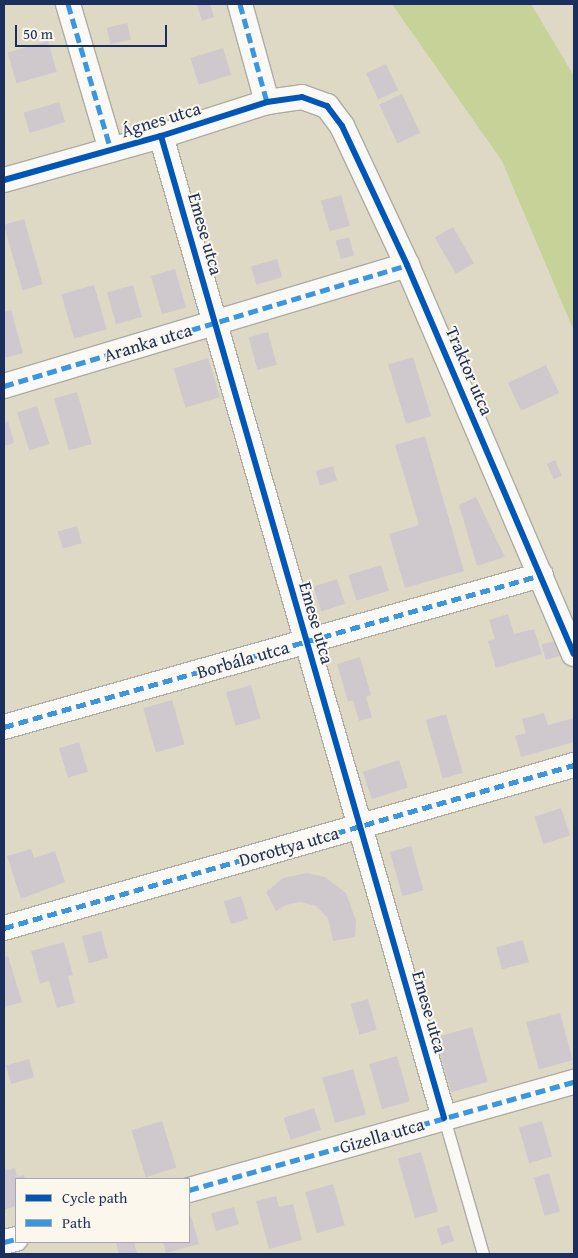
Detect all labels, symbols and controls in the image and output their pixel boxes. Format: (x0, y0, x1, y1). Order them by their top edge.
scale bar (18, 15, 170, 47)
text: 50 m (23, 23, 53, 44)
street label: Ágnes utca (119, 98, 203, 142)
street label: Emese utca (183, 190, 227, 278)
street label: Aranka utca (101, 319, 195, 367)
street label: Traktor utca (441, 323, 497, 419)
street label: Emese utca (294, 579, 338, 667)
street label: Borbála utca (194, 637, 292, 683)
street label: Dorottya utca (237, 822, 341, 872)
street label: Emese utca (407, 968, 451, 1056)
street label: Gizella utca (337, 1114, 427, 1158)
legend (15, 1178, 190, 1243)
text: Cycle path (62, 1187, 128, 1208)
text: Path (62, 1212, 91, 1233)

